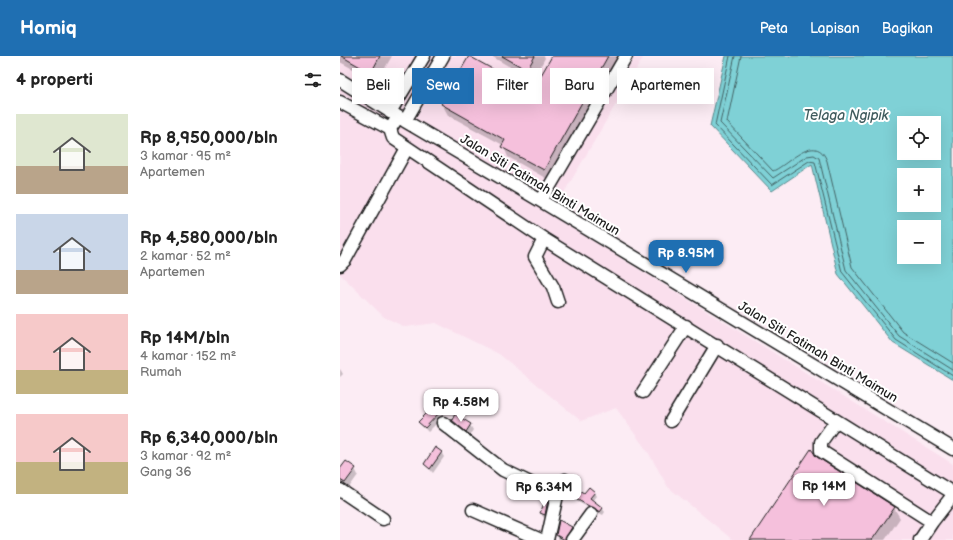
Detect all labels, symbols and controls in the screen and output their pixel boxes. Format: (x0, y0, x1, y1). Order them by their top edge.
text: Homiq (20, 17, 77, 40)
text: Peta (760, 20, 788, 37)
text: Lapisan (810, 20, 860, 37)
text: Bagikan (882, 20, 933, 37)
chip: Beli (352, 68, 404, 104)
chip: Sewa (412, 68, 474, 104)
chip: Filter (482, 68, 542, 104)
chip: Baru (550, 68, 609, 104)
chip: Apartemen (617, 68, 714, 104)
icon: filters (302, 69, 324, 91)
text: 4 properti (16, 70, 93, 90)
water label: Telaga Ngipik (804, 107, 890, 124)
map controls (897, 116, 941, 264)
button: locate (897, 116, 941, 160)
text: Rp 8,950,000/bln (140, 128, 278, 148)
icon: home (48, 130, 96, 178)
street label: Jalan Siti Fatimah Binti Maimun (457, 131, 623, 239)
text: 3 kamar · 95 m² (140, 148, 231, 164)
text: Apartemen (140, 164, 205, 180)
button: + (897, 168, 941, 212)
button: − (897, 220, 941, 264)
text: Rp 4,580,000/bln (140, 228, 278, 248)
icon: home (48, 230, 96, 278)
pin: Rp 8.95M (645, 240, 727, 274)
text: Rp 8.95M (658, 245, 714, 261)
text: 2 kamar · 52 m² (140, 248, 231, 264)
text: Apartemen (140, 264, 205, 280)
street label: Jalan Siti Fatimah Binti Maimun (735, 298, 901, 406)
text: Rp 14M/bln (140, 328, 230, 348)
icon: home (48, 330, 96, 378)
text: 4 kamar · 152 m² (140, 348, 236, 364)
text: Rumah (140, 364, 182, 380)
pin: Rp 4.58M (420, 389, 502, 423)
text: Rp 4.58M (433, 394, 489, 410)
text: Rp 6,340,000/bln (140, 428, 278, 448)
icon: home (48, 430, 96, 478)
text: 3 kamar · 92 m² (140, 448, 231, 464)
text: Gang 36 (140, 464, 191, 480)
pin: Rp 14M (791, 473, 857, 507)
pin: Rp 6.34M (503, 474, 585, 508)
text: Rp 14M (802, 478, 846, 494)
text: Rp 6.34M (515, 479, 573, 495)

